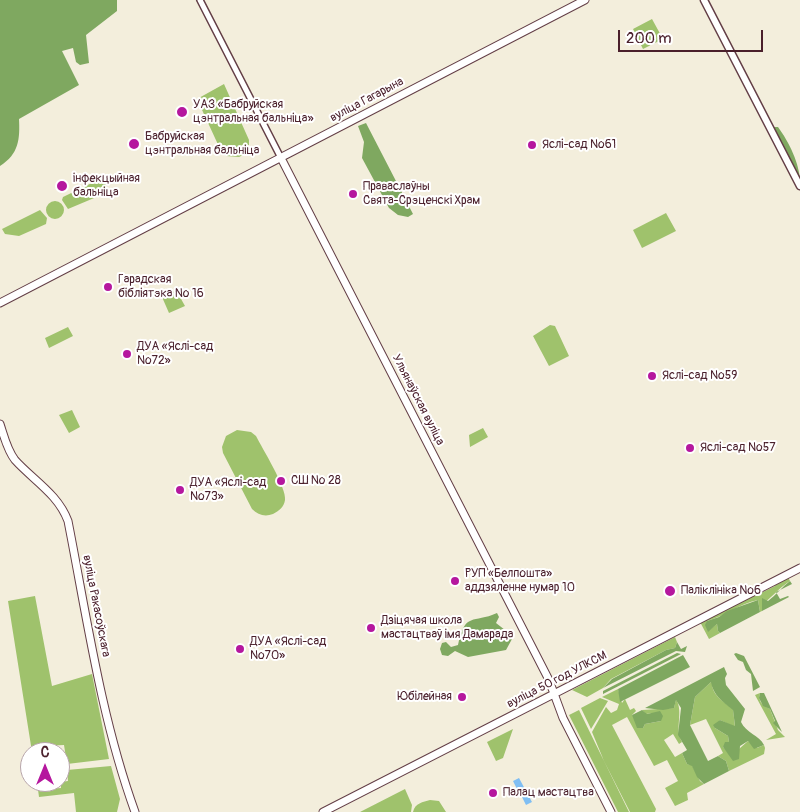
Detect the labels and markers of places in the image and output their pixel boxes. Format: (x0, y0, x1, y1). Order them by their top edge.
place label: УАЗ «Бабруйская цэнтральная бальніца» (193, 98, 313, 126)
marker: УАЗ «Бабруйская цэнтральная бальніца» (175, 105, 189, 119)
place label: Бабруйская цэнтральная бальніца (145, 130, 259, 158)
marker: Бабруйская цэнтральная бальніца (127, 137, 141, 151)
place label: Яслі-сад №61 (542, 138, 616, 152)
marker: Яслі-сад №61 (526, 139, 538, 151)
place label: інфекцыйная бальніца (73, 172, 140, 200)
marker: інфекцыйная бальніца (55, 179, 69, 193)
place label: Праваслаўны Свята-Срэценскі Храм (363, 180, 480, 208)
marker: Праваслаўны Свята-Срэценскі Храм (347, 188, 359, 200)
place label: Гарадская бібліятэка № 16 (118, 273, 204, 301)
marker: Гарадская бібліятэка № 16 (102, 281, 114, 293)
place label: ДУА «Яслі-сад №72» (137, 340, 213, 368)
marker: ДУА «Яслі-сад №72» (121, 348, 133, 360)
place label: Яслі-сад №59 (662, 369, 737, 383)
marker: Яслі-сад №59 (646, 370, 658, 382)
place label: Яслі-сад №57 (700, 441, 775, 455)
marker: Яслі-сад №57 (684, 442, 696, 454)
place label: СШ № 28 (291, 474, 341, 488)
marker: СШ № 28 (275, 475, 287, 487)
place label: ДУА «Яслі-сад №73» (190, 476, 266, 504)
marker: ДУА «Яслі-сад №73» (174, 484, 186, 496)
place label: РУП «Белпошта» аддзяленне нумар 10 (465, 567, 575, 595)
marker: РУП «Белпошта» аддзяленне нумар 10 (449, 575, 461, 587)
marker: Паліклініка №6 (663, 584, 677, 598)
place label: Паліклініка №6 (681, 584, 761, 598)
place label: Дзіцячая школа мастацтваў імя Дамарада (381, 614, 513, 642)
marker: Дзіцячая школа мастацтваў імя Дамарада (365, 622, 377, 634)
place label: ДУА «Яслі-сад №70» (250, 635, 326, 663)
marker: ДУА «Яслі-сад №70» (234, 643, 246, 655)
place label: Юбілейная (397, 690, 452, 704)
marker: Юбілейная (456, 691, 468, 703)
place label: Палац мастацтва (503, 786, 594, 800)
marker: Палац мастацтва (487, 787, 499, 799)

